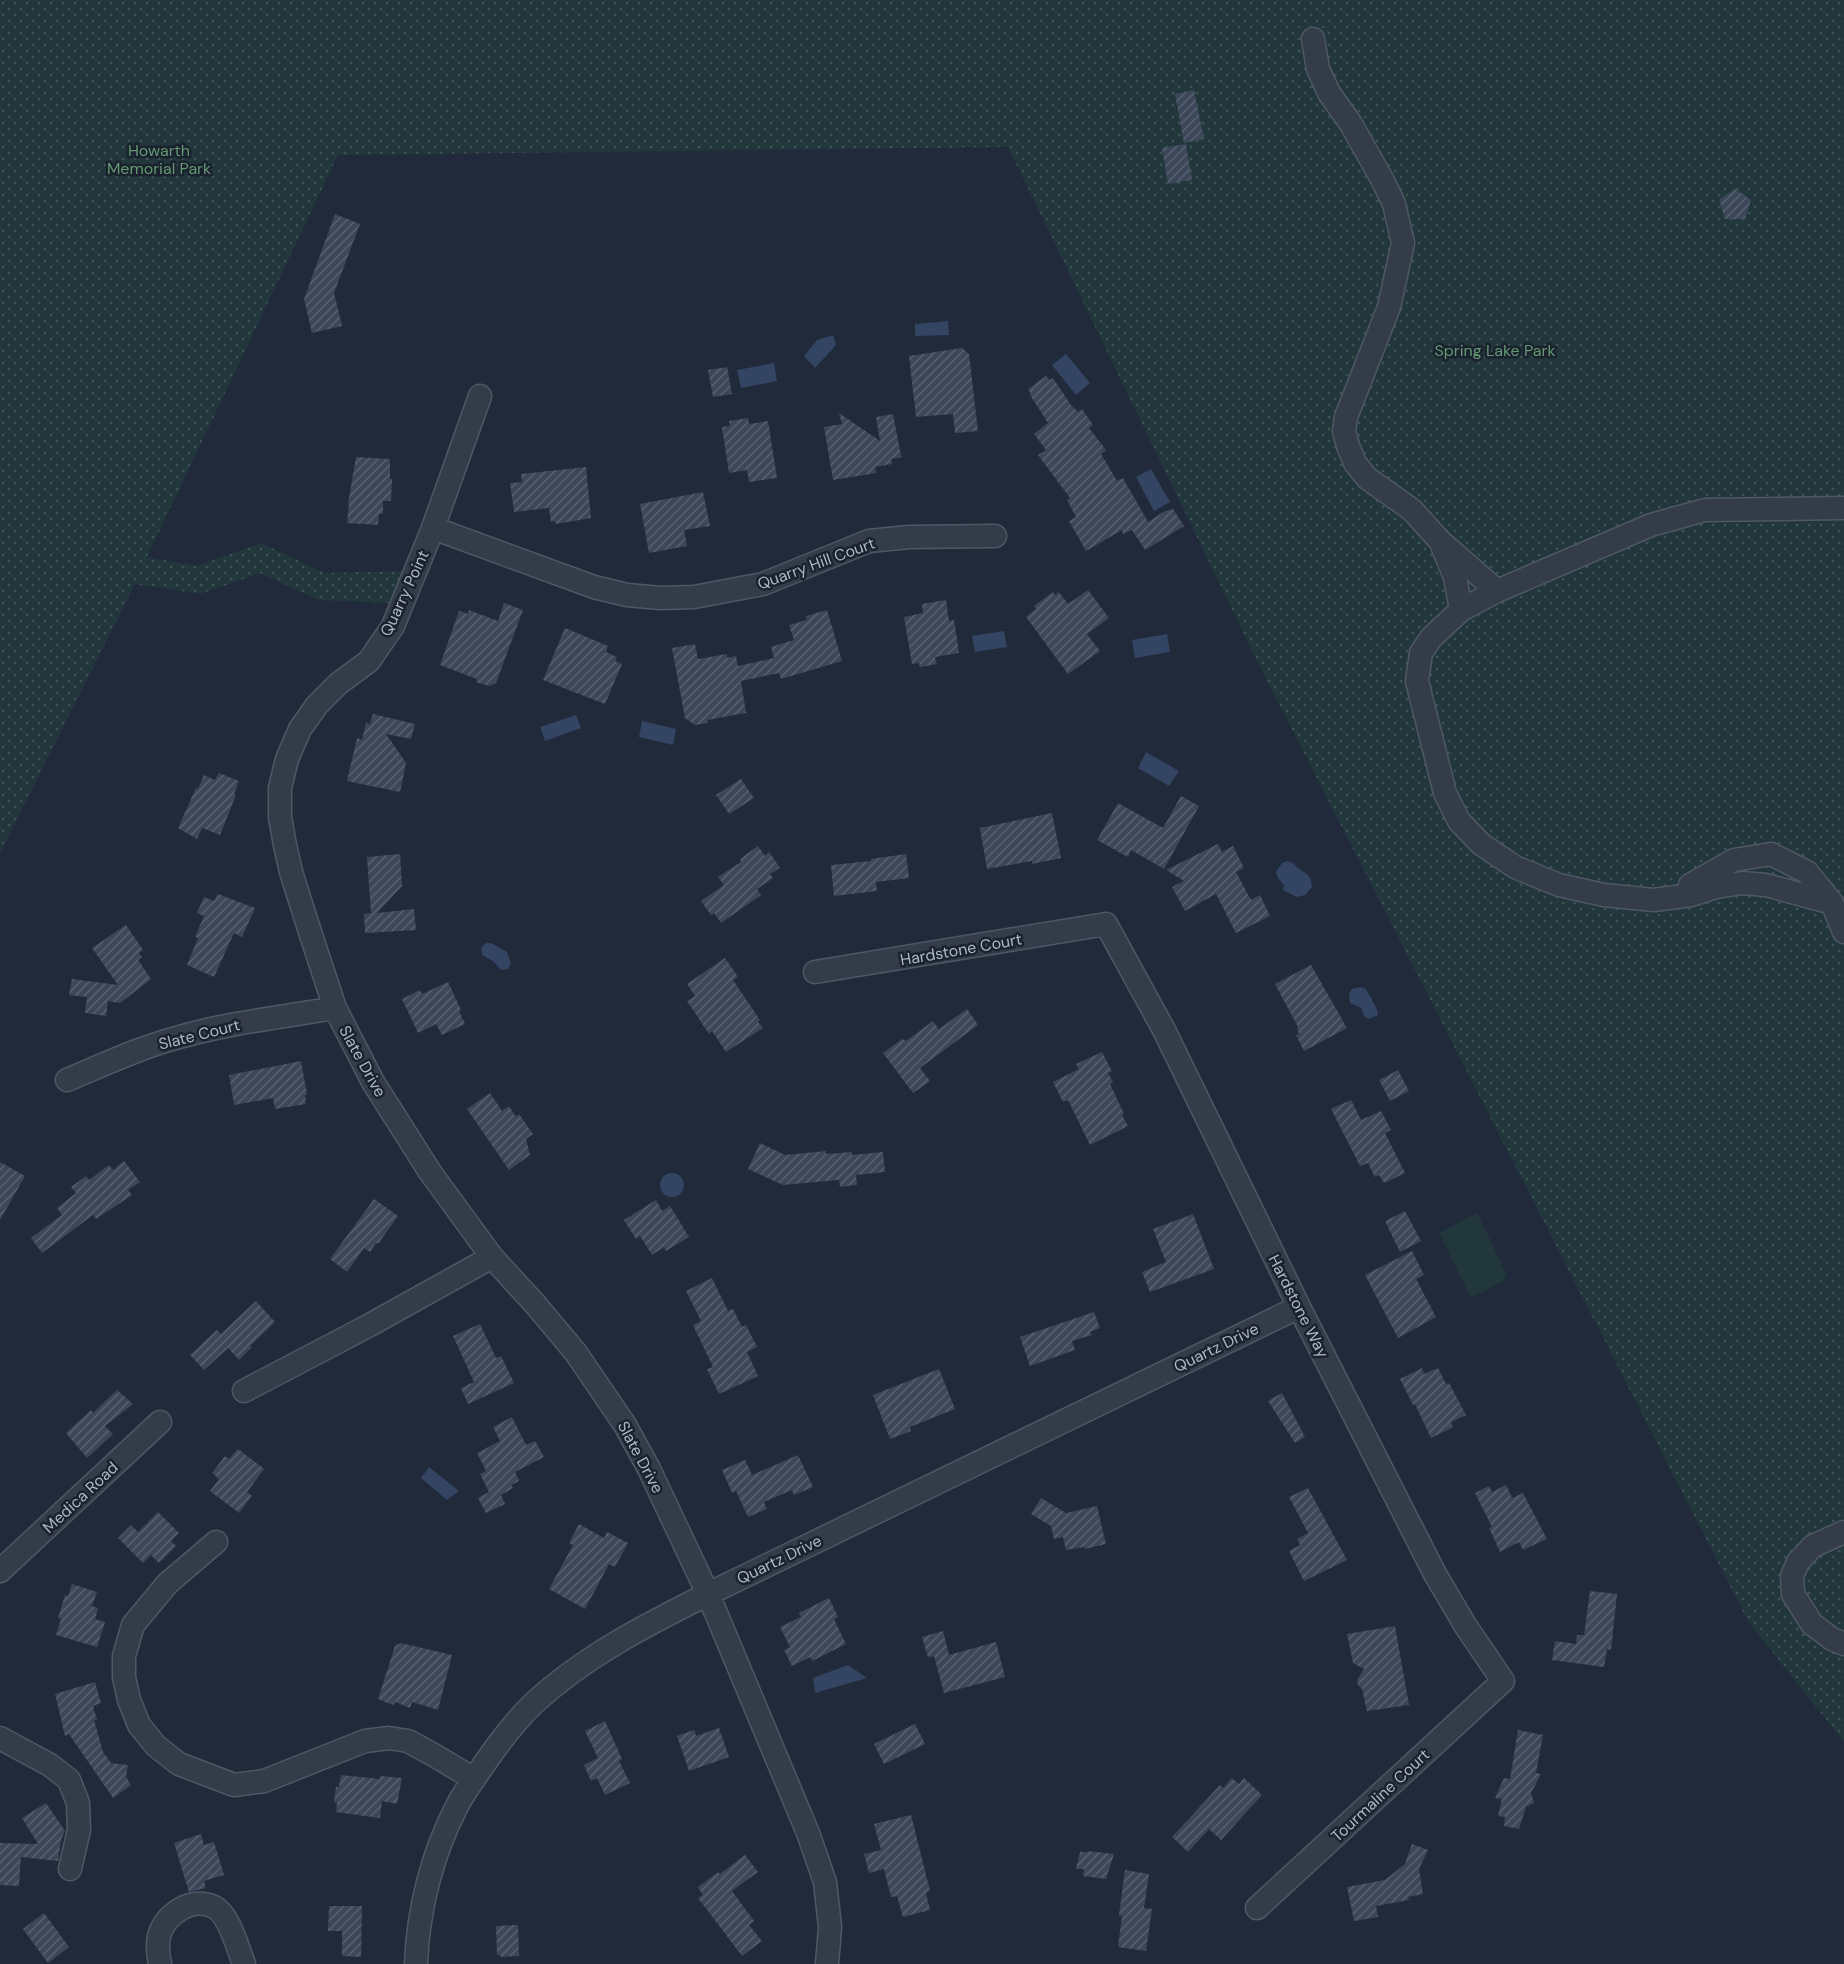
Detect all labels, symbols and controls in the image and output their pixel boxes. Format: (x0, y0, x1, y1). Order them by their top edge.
park label: Howarth Memorial Park (107, 140, 211, 179)
park label: Spring Lake Park (1435, 340, 1556, 361)
street label: Quarry Hill Court (754, 532, 878, 594)
street label: Quarry Point (375, 547, 434, 640)
street label: Hardstone Court (899, 928, 1024, 971)
street label: Slate Court (156, 1014, 242, 1055)
street label: Slate Drive (334, 1022, 391, 1101)
street label: Hardstone Way (1264, 1251, 1334, 1361)
street label: Quartz Drive (1170, 1318, 1262, 1377)
street label: Slate Drive (613, 1418, 668, 1497)
street label: Medica Road (38, 1457, 123, 1538)
street label: Quartz Drive (733, 1530, 825, 1589)
street label: Tourmaline Court (1327, 1744, 1434, 1846)

